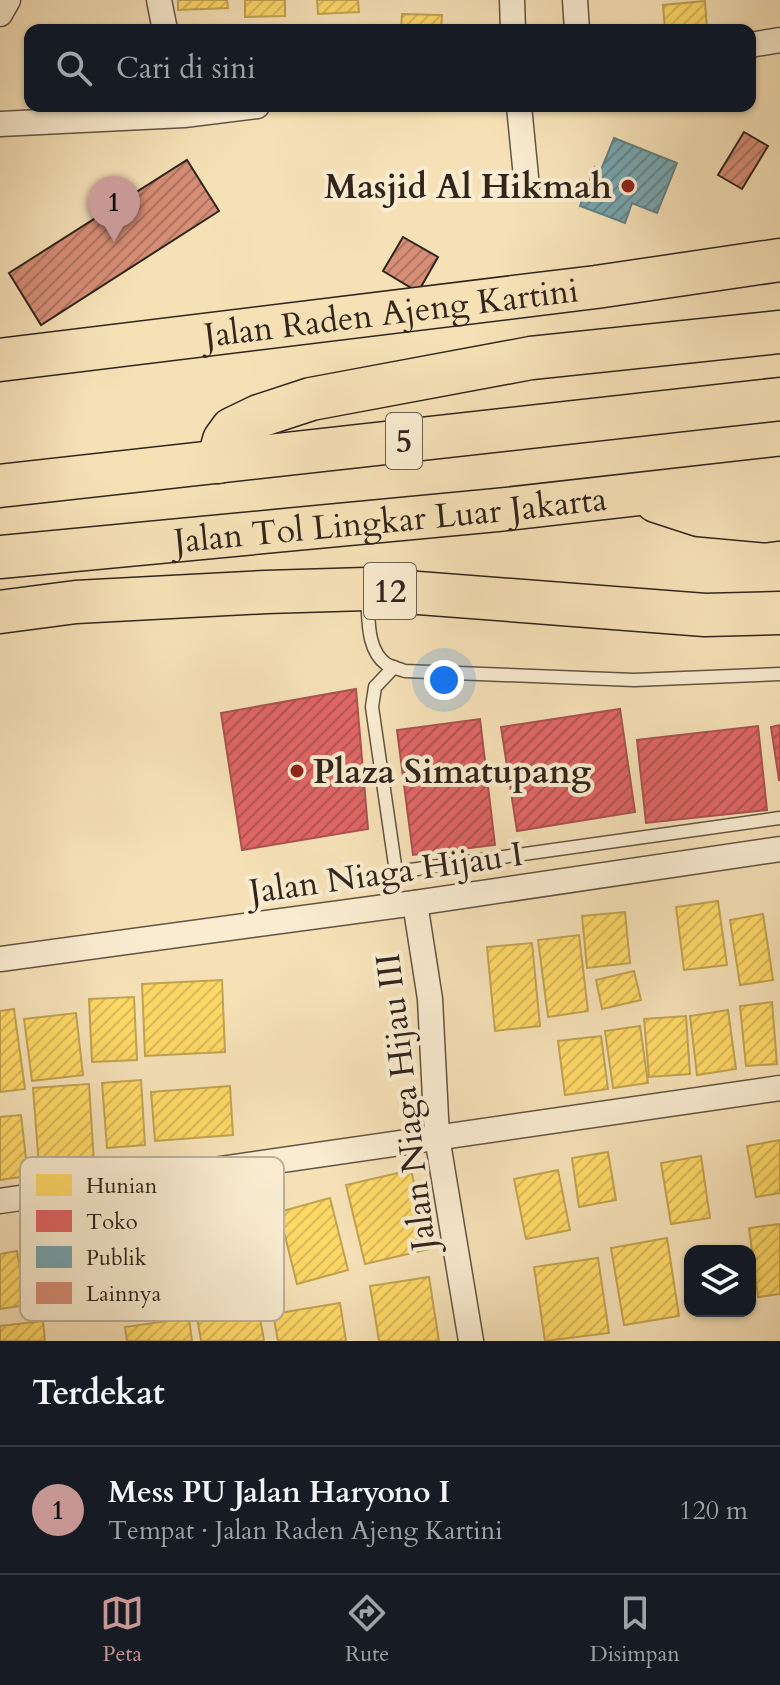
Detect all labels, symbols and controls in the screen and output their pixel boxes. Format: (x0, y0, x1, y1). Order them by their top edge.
search box (24, 24, 756, 112)
icon: search (52, 46, 96, 90)
text: Cari di sini (116, 48, 256, 89)
place label: Masjid Al Hikmah (324, 164, 612, 210)
pin: 1 (88, 176, 140, 242)
marker: Masjid Al Hikmah (619, 177, 637, 195)
street label: Jalan Raden Ajeng Kartini (196, 267, 581, 359)
road number: 5 (386, 413, 422, 469)
street label: Jalan Tol Lingkar Luar Jakarta (167, 476, 609, 565)
road number: 12 (364, 563, 416, 619)
your location (424, 660, 464, 700)
place label: Plaza Simatupang (313, 749, 592, 795)
marker: Plaza Simatupang (288, 762, 306, 780)
street label: Jalan Niaga Hijau I (241, 831, 526, 916)
street label: Jalan Niaga Hijau III (365, 951, 448, 1258)
legend (20, 1157, 284, 1321)
text: Hunian (86, 1171, 158, 1201)
text: Toko (86, 1207, 138, 1237)
text: Publik (86, 1243, 147, 1273)
map controls (684, 1245, 756, 1317)
button: layers (684, 1245, 756, 1317)
text: Lainnya (86, 1279, 162, 1309)
text: Terdekat (32, 1370, 165, 1416)
text: Mess PU Jalan Haryono I (108, 1472, 450, 1513)
text: 1 (51, 1493, 65, 1528)
text: 120 m (679, 1493, 748, 1528)
text: Tempat · Jalan Raden Ajeng Kartini (108, 1513, 503, 1548)
tab: Peta (100, 1591, 144, 1669)
tab: Rute (345, 1591, 389, 1669)
tab: Disimpan (590, 1591, 680, 1669)

